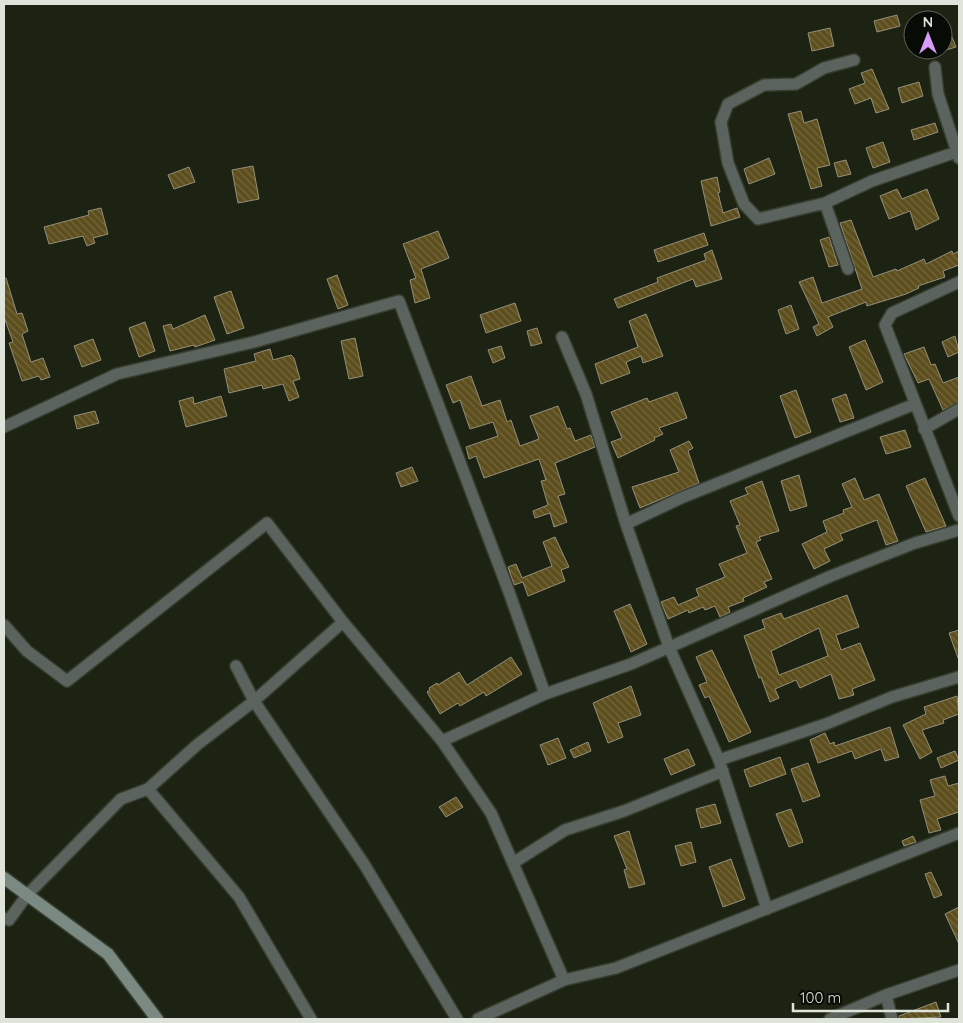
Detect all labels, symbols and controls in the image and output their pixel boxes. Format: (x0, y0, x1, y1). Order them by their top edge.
north arrow (903, 10, 953, 60)
text: N (923, 13, 933, 31)
scale bar (793, 980, 948, 1012)
text: 100 m (800, 988, 841, 1007)

